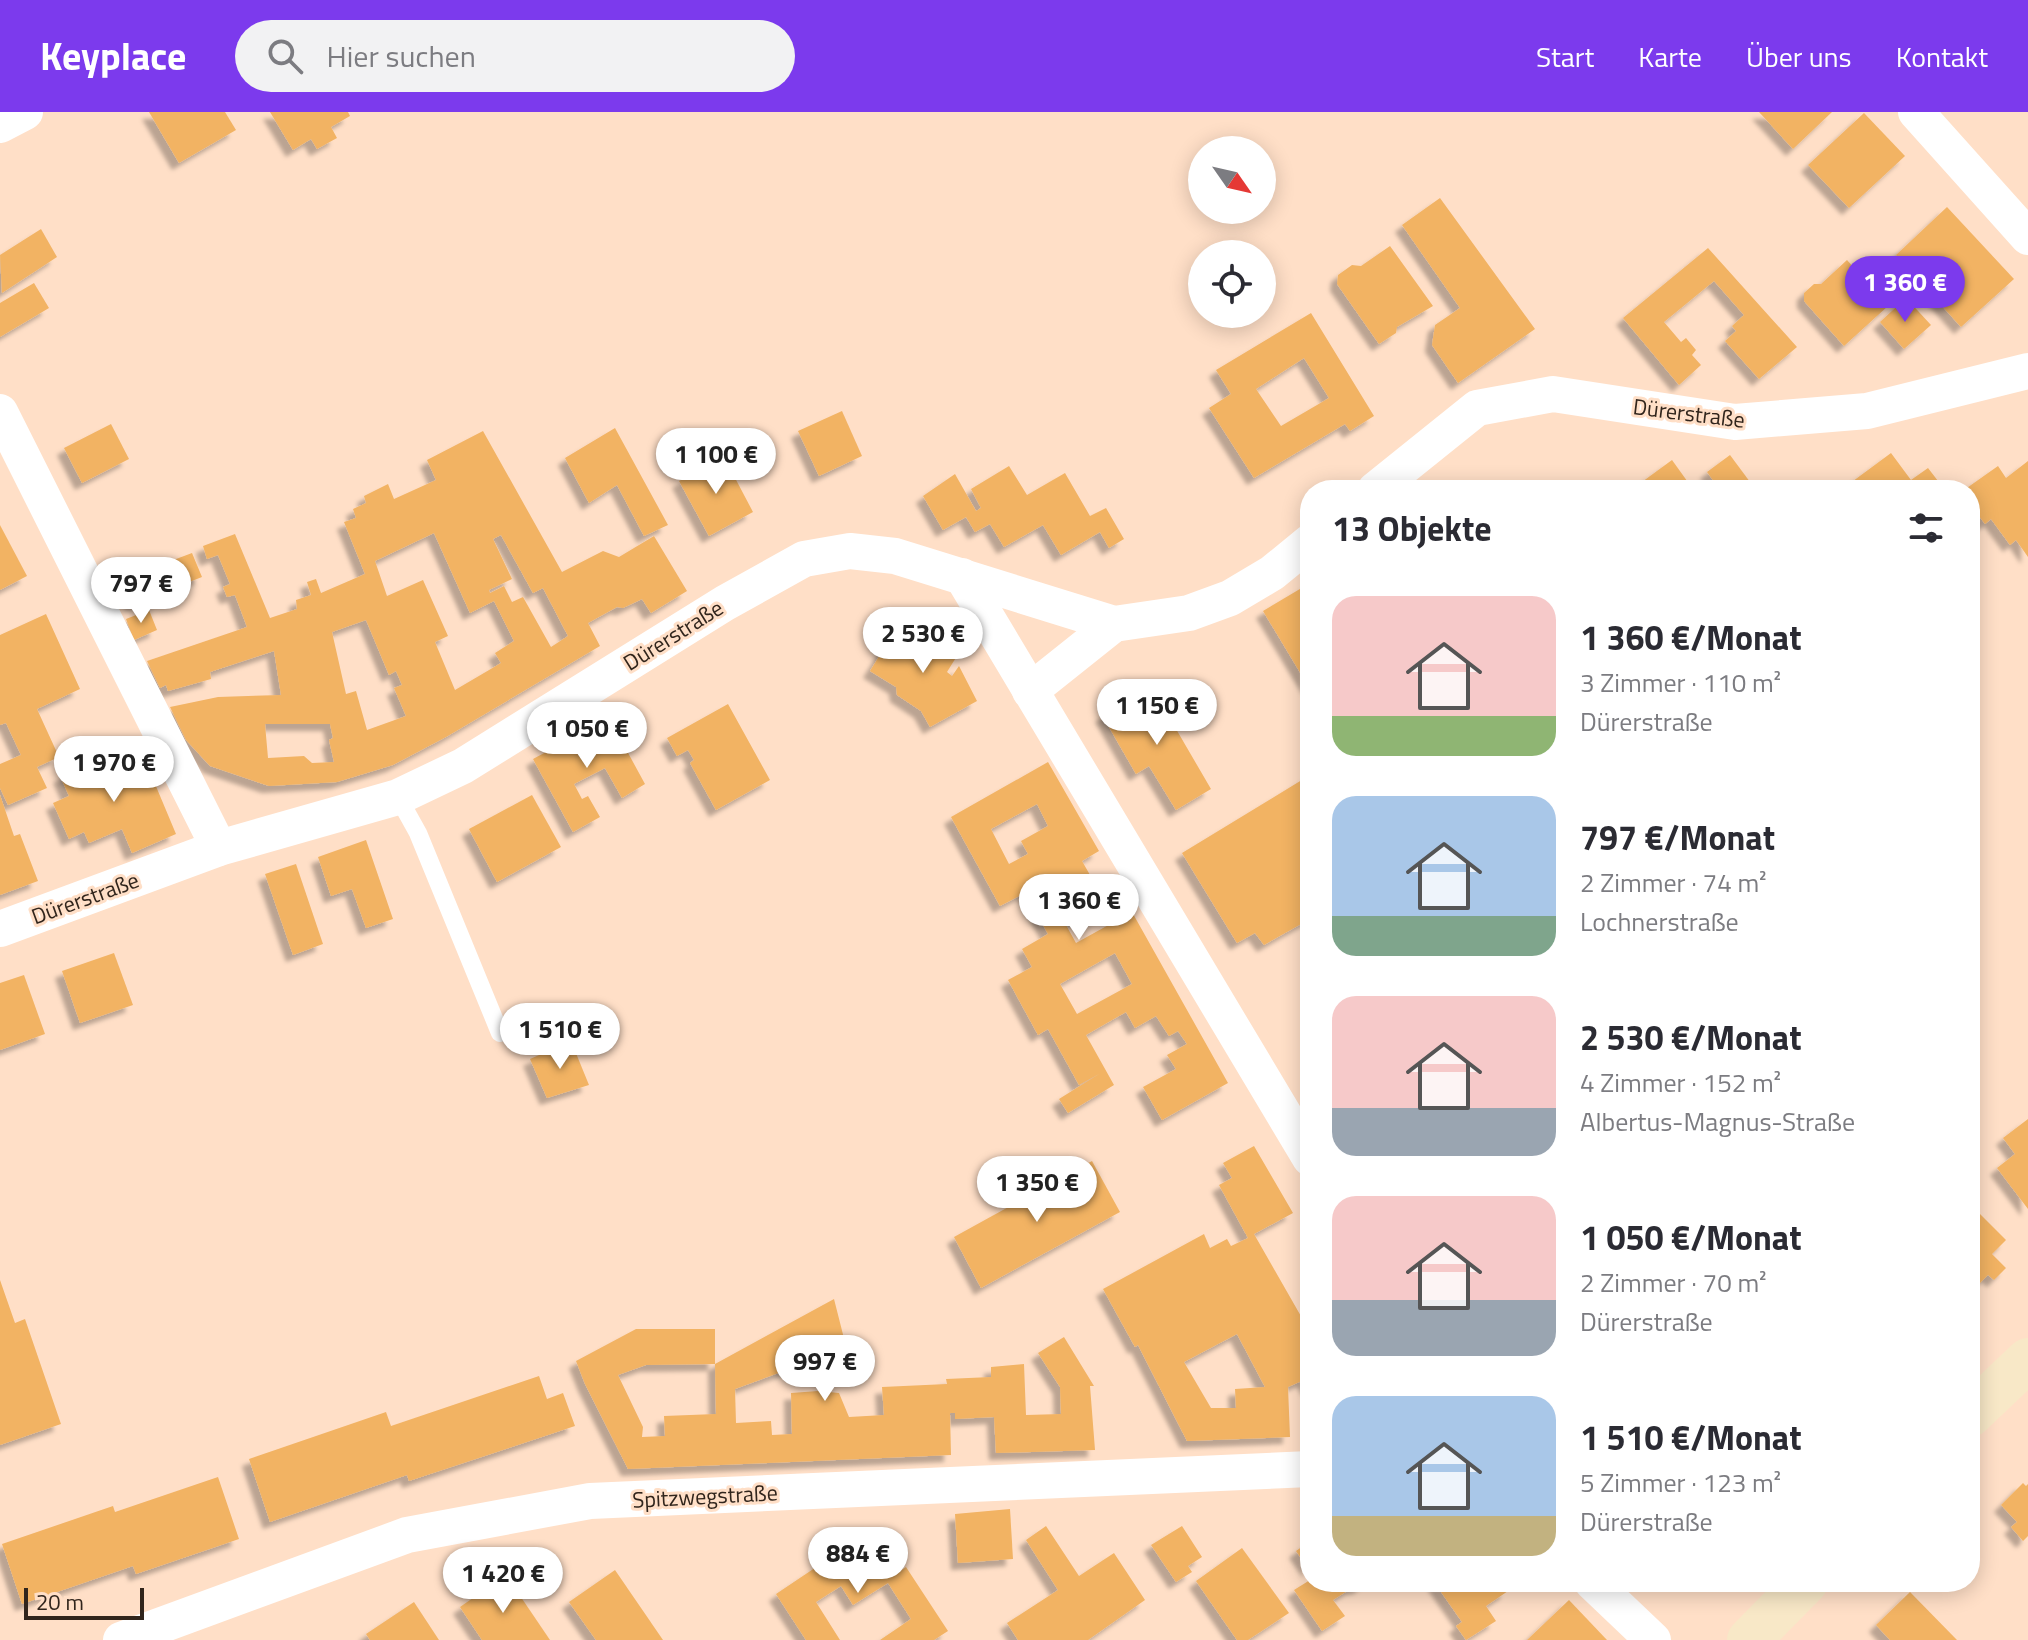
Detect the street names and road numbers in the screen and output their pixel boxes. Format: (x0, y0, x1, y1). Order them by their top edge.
street label: Dürerstraße (1631, 389, 1747, 437)
street label: Dürerstraße (616, 591, 730, 679)
street label: Dürerstraße (26, 863, 144, 933)
street label: Spitzwegstraße (631, 1475, 779, 1517)

